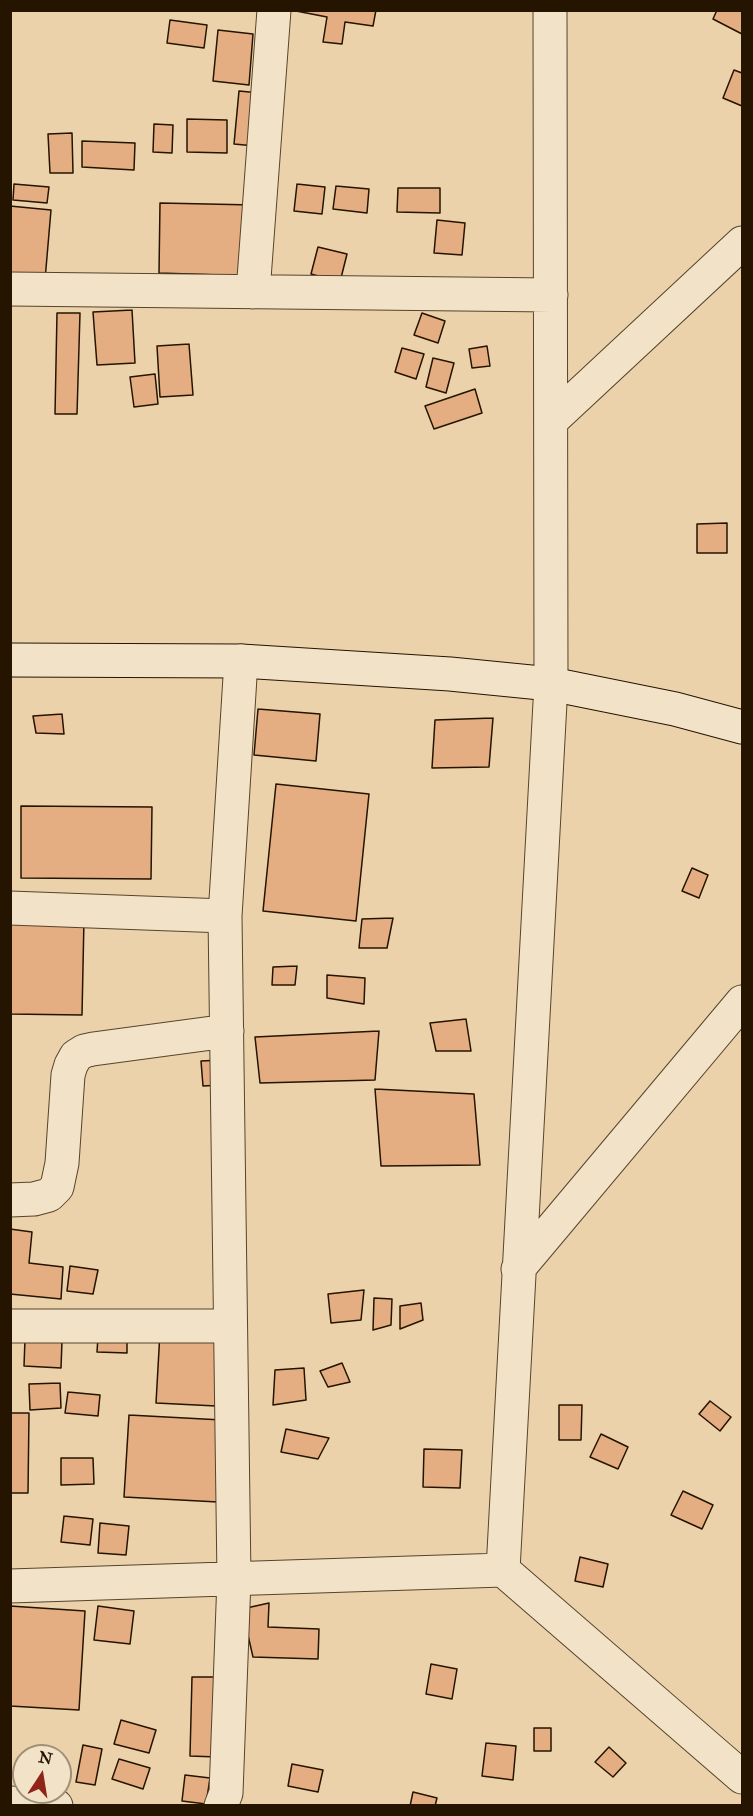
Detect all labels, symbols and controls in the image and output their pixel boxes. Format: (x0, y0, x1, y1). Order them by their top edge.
north arrow (12, 1744, 72, 1804)
text: N (37, 1747, 54, 1769)

